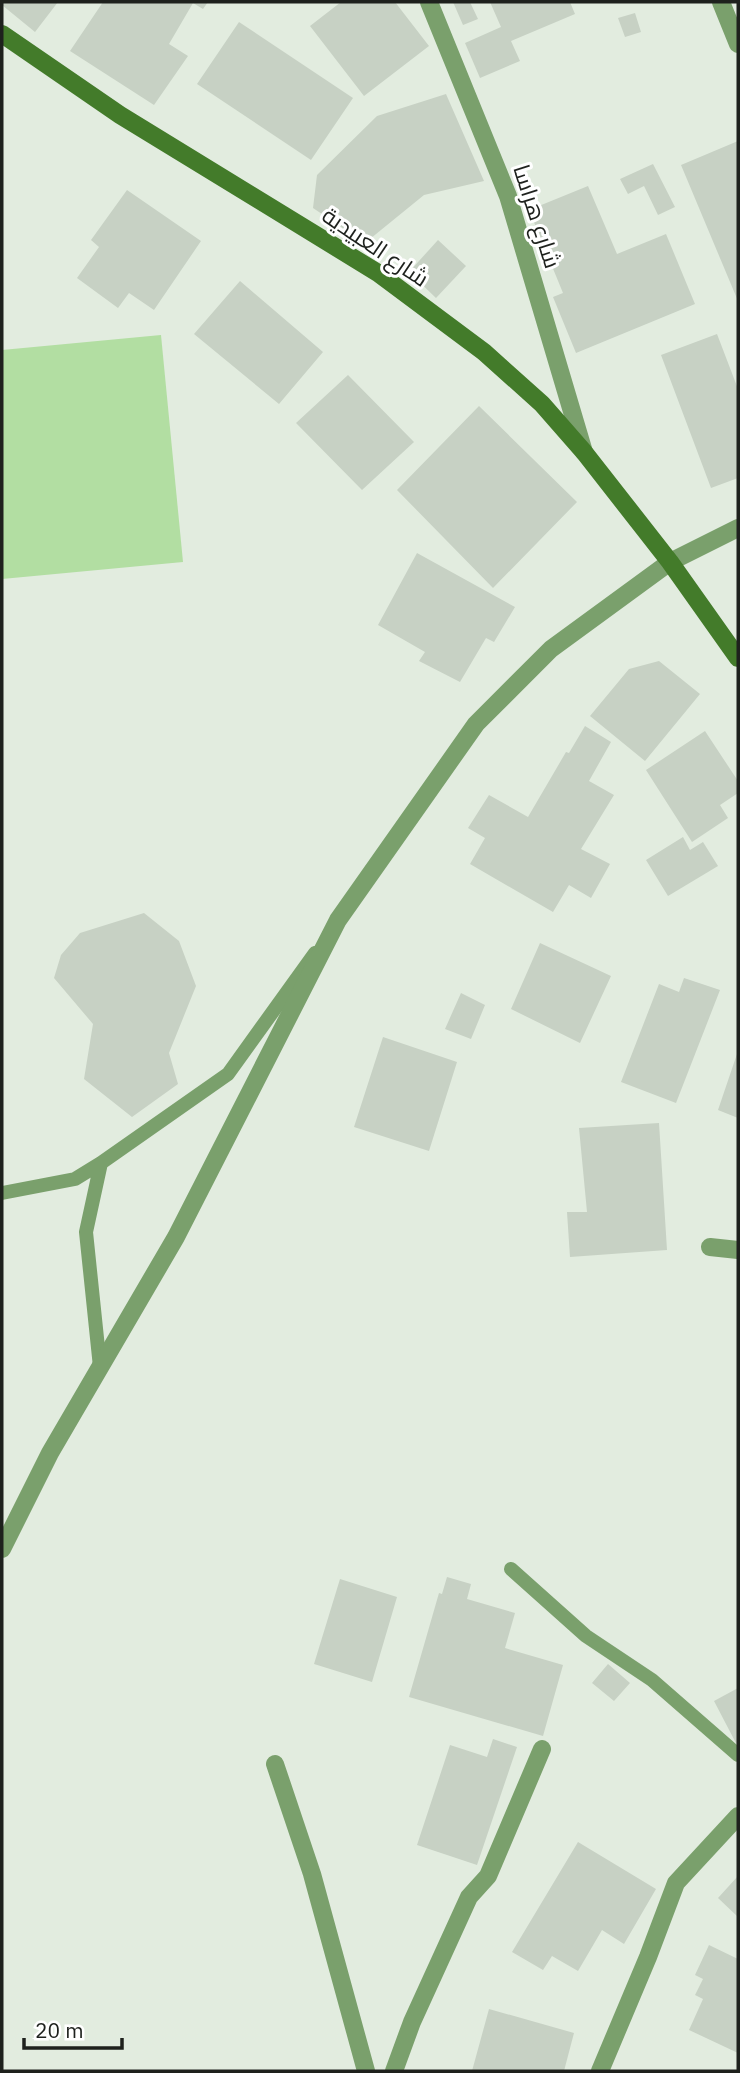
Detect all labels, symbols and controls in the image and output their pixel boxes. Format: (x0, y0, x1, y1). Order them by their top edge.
street label: شارع هراسا (505, 160, 569, 272)
street label: شارع العبيدية (316, 199, 435, 294)
scale bar (24, 2007, 122, 2050)
text: 20 m (35, 2016, 84, 2044)

